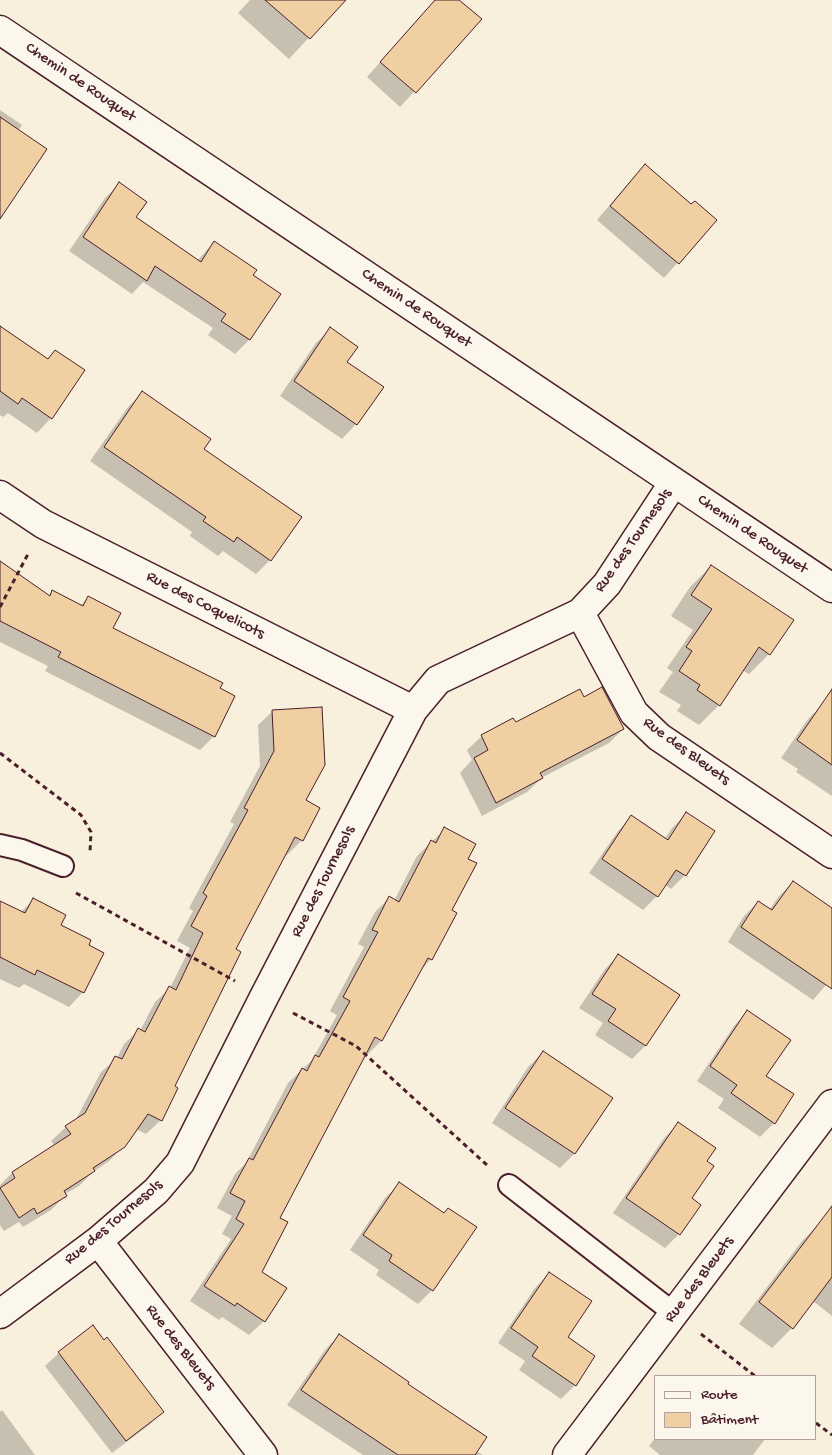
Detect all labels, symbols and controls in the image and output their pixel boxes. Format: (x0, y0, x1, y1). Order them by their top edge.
street label: Chemin de Rouquet (21, 39, 139, 127)
street label: Chemin de Rouquet (357, 265, 475, 353)
street label: Rue des Tournesols (591, 485, 677, 597)
street label: Chemin de Rouquet (693, 491, 811, 579)
street label: Rue des Coquelicots (142, 568, 268, 644)
street label: Rue des Bleuets (639, 714, 733, 790)
street label: Rue des Tournesols (288, 823, 360, 941)
street label: Rue des Tournesols (61, 1176, 167, 1270)
street label: Rue des Bleuets (661, 1233, 739, 1327)
street label: Rue des Bleuets (141, 1301, 219, 1395)
legend (654, 1375, 817, 1440)
text: Route (701, 1386, 738, 1404)
text: Bâtiment (701, 1411, 758, 1429)

